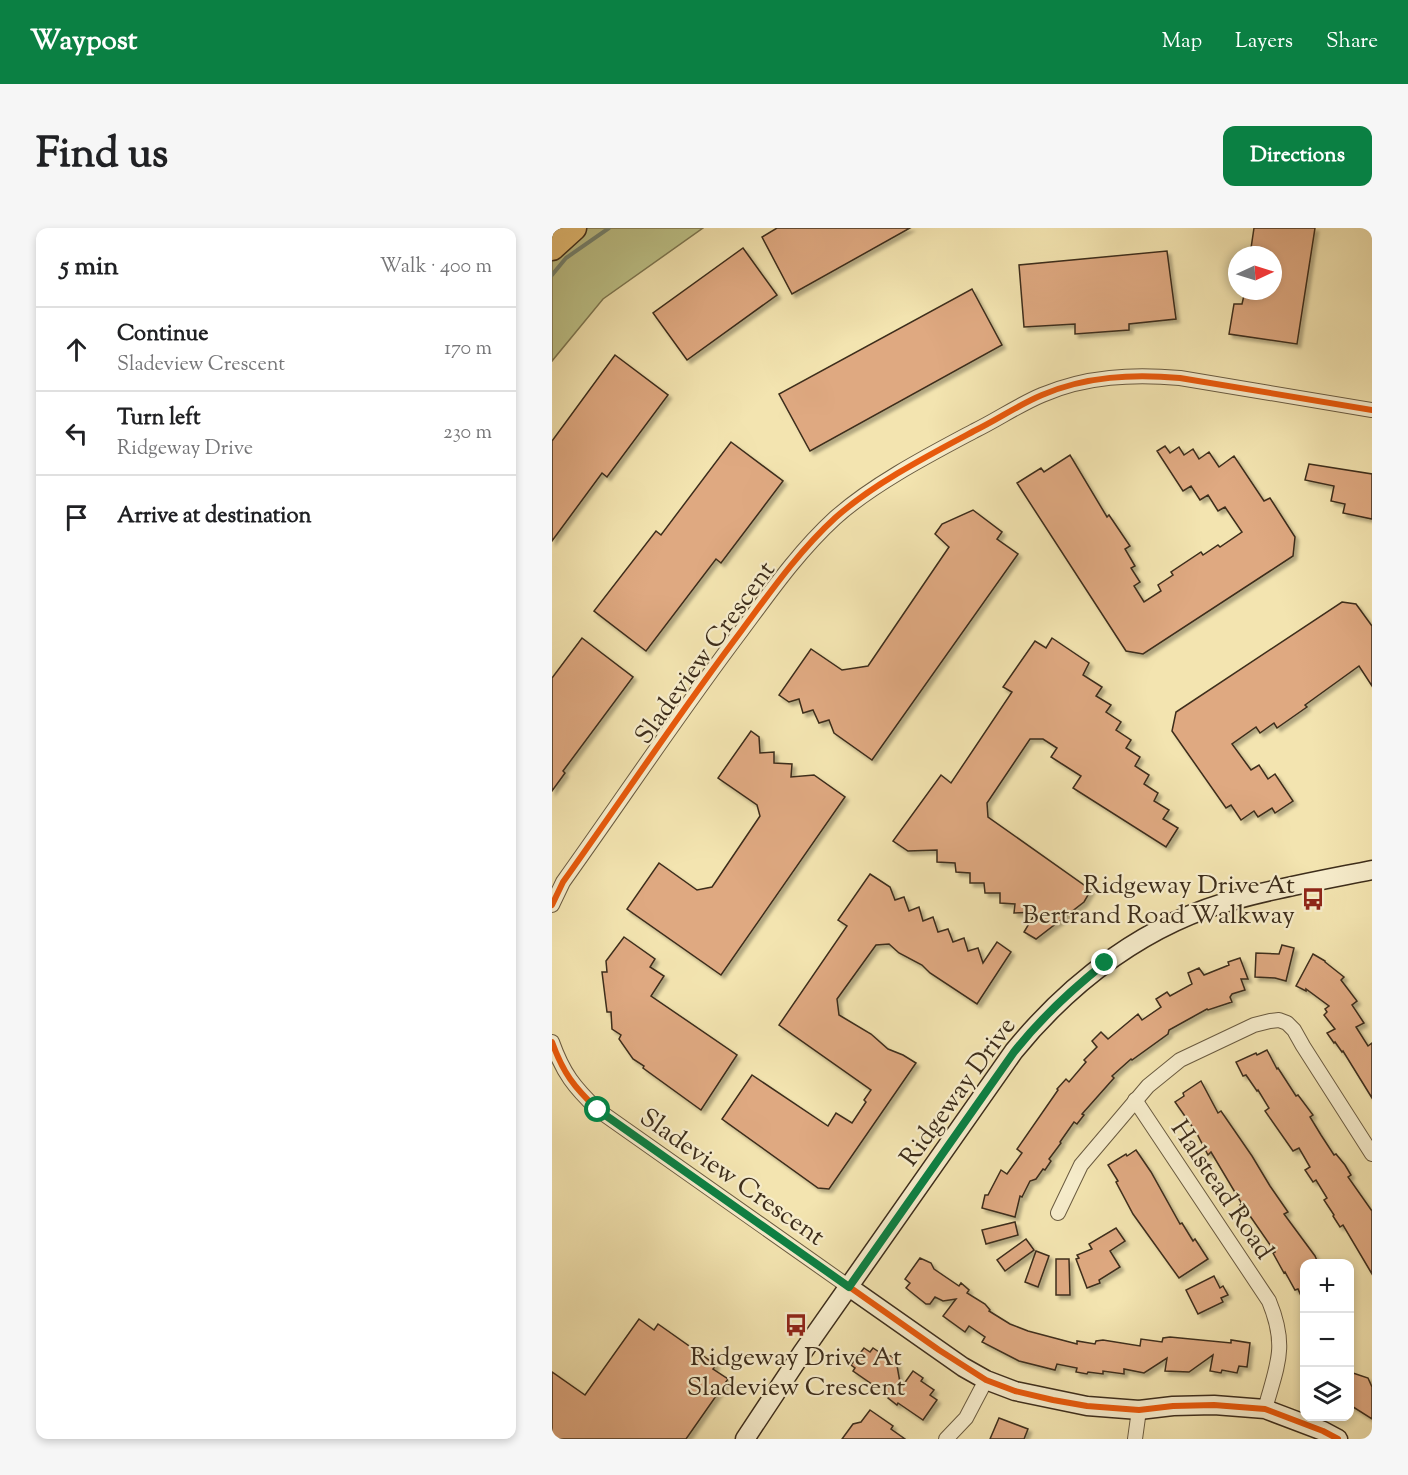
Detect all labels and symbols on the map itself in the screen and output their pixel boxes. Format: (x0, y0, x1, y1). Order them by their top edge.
north arrow (1228, 246, 1282, 300)
street label: Sladeview Crescent (627, 554, 785, 753)
place label: Ridgeway Drive At Bertrand Road Walkway (1022, 868, 1295, 935)
bus stop icon: Ridgeway Drive At Bertrand Road Walkway (1300, 886, 1326, 912)
route end (1091, 949, 1117, 975)
street label: Ridgeway Drive (892, 1010, 1026, 1175)
route start (584, 1096, 610, 1122)
street label: Sladeview Crescent (631, 1100, 832, 1256)
street label: Halstead Road (1160, 1113, 1282, 1268)
bus stop icon: Ridgeway Drive At Sladeview Crescent (783, 1312, 809, 1338)
place label: Ridgeway Drive At Sladeview Crescent (687, 1340, 905, 1407)

